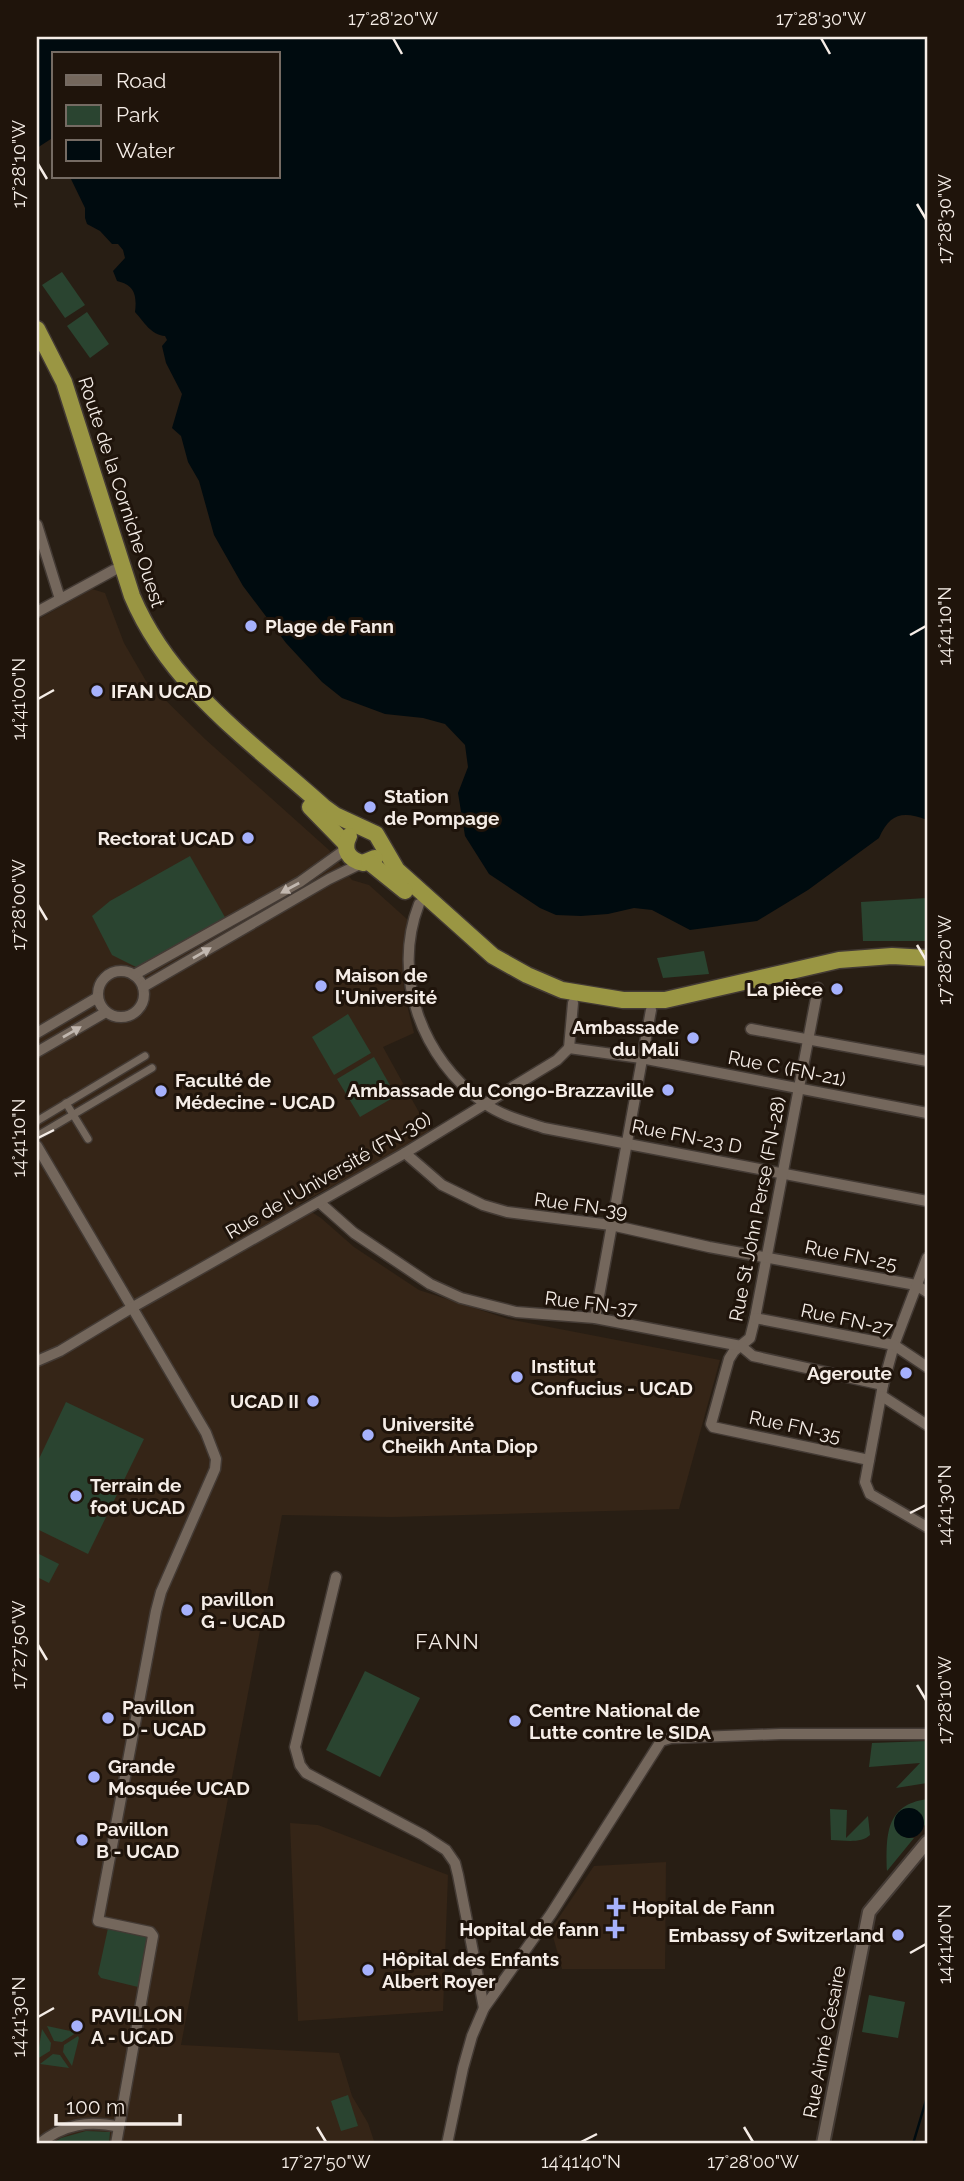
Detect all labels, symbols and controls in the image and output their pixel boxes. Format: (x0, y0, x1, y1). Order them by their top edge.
text: 17°28'20"W (348, 8, 438, 29)
text: 17°28'30"W (776, 8, 866, 29)
legend (52, 52, 280, 178)
text: Road (116, 68, 166, 93)
text: Park (116, 102, 159, 127)
text: 17°28'10"W (8, 120, 29, 208)
text: Water (116, 138, 175, 163)
text: 17°28'30"W (934, 174, 955, 264)
street label: Route de la Corniche Ouest (74, 374, 170, 611)
text: 14°41'10"N (934, 586, 955, 666)
place label: Plage de Fann (265, 615, 394, 637)
marker: Plage de Fann (243, 618, 259, 634)
text: 14°41'00"N (8, 658, 29, 740)
place label: IFAN UCAD (111, 680, 212, 702)
marker: IFAN UCAD (89, 683, 105, 699)
place label: Station de Pompage (384, 785, 499, 829)
marker: Station de Pompage (362, 799, 378, 815)
place label: Rectorat UCAD (97, 827, 234, 849)
marker: Rectorat UCAD (240, 830, 256, 846)
text: 17°28'00"W (8, 859, 29, 951)
one-way arrow (280, 882, 300, 894)
text: 17°28'20"W (934, 915, 955, 1005)
one-way arrow (193, 947, 212, 959)
place label: Maison de l'Université (335, 964, 437, 1008)
marker: Maison de l'Université (313, 978, 329, 994)
place label: La pièce (746, 978, 823, 1000)
marker: La pièce (829, 981, 845, 997)
place label: Ambassade du Mali (572, 1016, 679, 1060)
one-way arrow (62, 1026, 81, 1038)
marker: Ambassade du Mali (685, 1030, 701, 1046)
street label: Rue C (FN-21) (726, 1046, 848, 1090)
place label: Faculté de Médecine - UCAD (175, 1069, 335, 1113)
place label: Ambassade du Congo-Brazzaville (348, 1079, 654, 1101)
marker: Ambassade du Congo-Brazzaville (660, 1082, 676, 1098)
marker: Faculté de Médecine - UCAD (153, 1083, 169, 1099)
street label: Rue St John Perse (FN-28) (724, 1095, 790, 1323)
text: 14°41'10"N (8, 1098, 29, 1178)
street label: Rue de l'Université (FN-30) (221, 1107, 435, 1243)
street label: Rue FN-23 D (630, 1115, 744, 1157)
street label: Rue FN-39 (533, 1188, 629, 1222)
street label: Rue FN-25 (803, 1235, 899, 1275)
street label: Rue FN-37 (544, 1286, 638, 1320)
street label: Rue FN-27 (799, 1299, 895, 1339)
place label: Institut Confucius - UCAD (531, 1355, 693, 1399)
place label: Ageroute (807, 1362, 892, 1384)
marker: Ageroute (898, 1365, 914, 1381)
marker: Institut Confucius - UCAD (509, 1369, 525, 1385)
place label: UCAD II (230, 1390, 299, 1412)
marker: UCAD II (305, 1393, 321, 1409)
street label: Rue FN-35 (747, 1406, 843, 1446)
place label: Université Cheikh Anta Diop (382, 1413, 538, 1457)
marker: Université Cheikh Anta Diop (360, 1427, 376, 1443)
text: 14°41'30"N (934, 1465, 955, 1545)
place label: Terrain de foot UCAD (90, 1474, 185, 1518)
marker: Terrain de foot UCAD (68, 1488, 84, 1504)
place label: pavillon G - UCAD (201, 1588, 285, 1632)
text: 17°27'50"W (8, 1600, 29, 1690)
marker: pavillon G - UCAD (179, 1602, 195, 1618)
district label: FANN (415, 1629, 481, 1654)
text: 17°28'10"W (934, 1656, 955, 1744)
place label: Pavillon D - UCAD (122, 1696, 206, 1740)
place label: Centre National de Lutte contre le SIDA (529, 1699, 711, 1743)
marker: Pavillon D - UCAD (100, 1710, 116, 1726)
marker: Centre National de Lutte contre le SIDA (507, 1713, 523, 1729)
place label: Grande Mosquée UCAD (108, 1755, 250, 1799)
marker: Grande Mosquée UCAD (86, 1769, 102, 1785)
place label: Pavillon B - UCAD (96, 1818, 179, 1862)
marker: Pavillon B - UCAD (74, 1832, 90, 1848)
place label: Hopital de Fann (632, 1896, 775, 1918)
marker: Hopital de Fann (606, 1897, 626, 1917)
text: 14°41'40"N (934, 1904, 955, 1984)
place label: Hopital de fann (459, 1918, 599, 1940)
marker: Hopital de fann (605, 1919, 625, 1939)
place label: Embassy of Switzerland (668, 1924, 884, 1946)
marker: Embassy of Switzerland (890, 1927, 906, 1943)
place label: Hôpital des Enfants Albert Royer (382, 1948, 559, 1992)
marker: Hôpital des Enfants Albert Royer (360, 1962, 376, 1978)
street label: Rue Aimé Césaire (798, 1964, 850, 2120)
text: 14°41'30"N (8, 1977, 29, 2057)
place label: PAVILLON A - UCAD (91, 2004, 183, 2048)
marker: PAVILLON A - UCAD (69, 2018, 85, 2034)
scale bar (56, 2083, 180, 2127)
text: 100 m (66, 2094, 125, 2119)
text: 17°27'50"W (281, 2151, 371, 2172)
text: 14°41'40"N (541, 2151, 621, 2172)
text: 17°28'00"W (707, 2151, 799, 2172)

